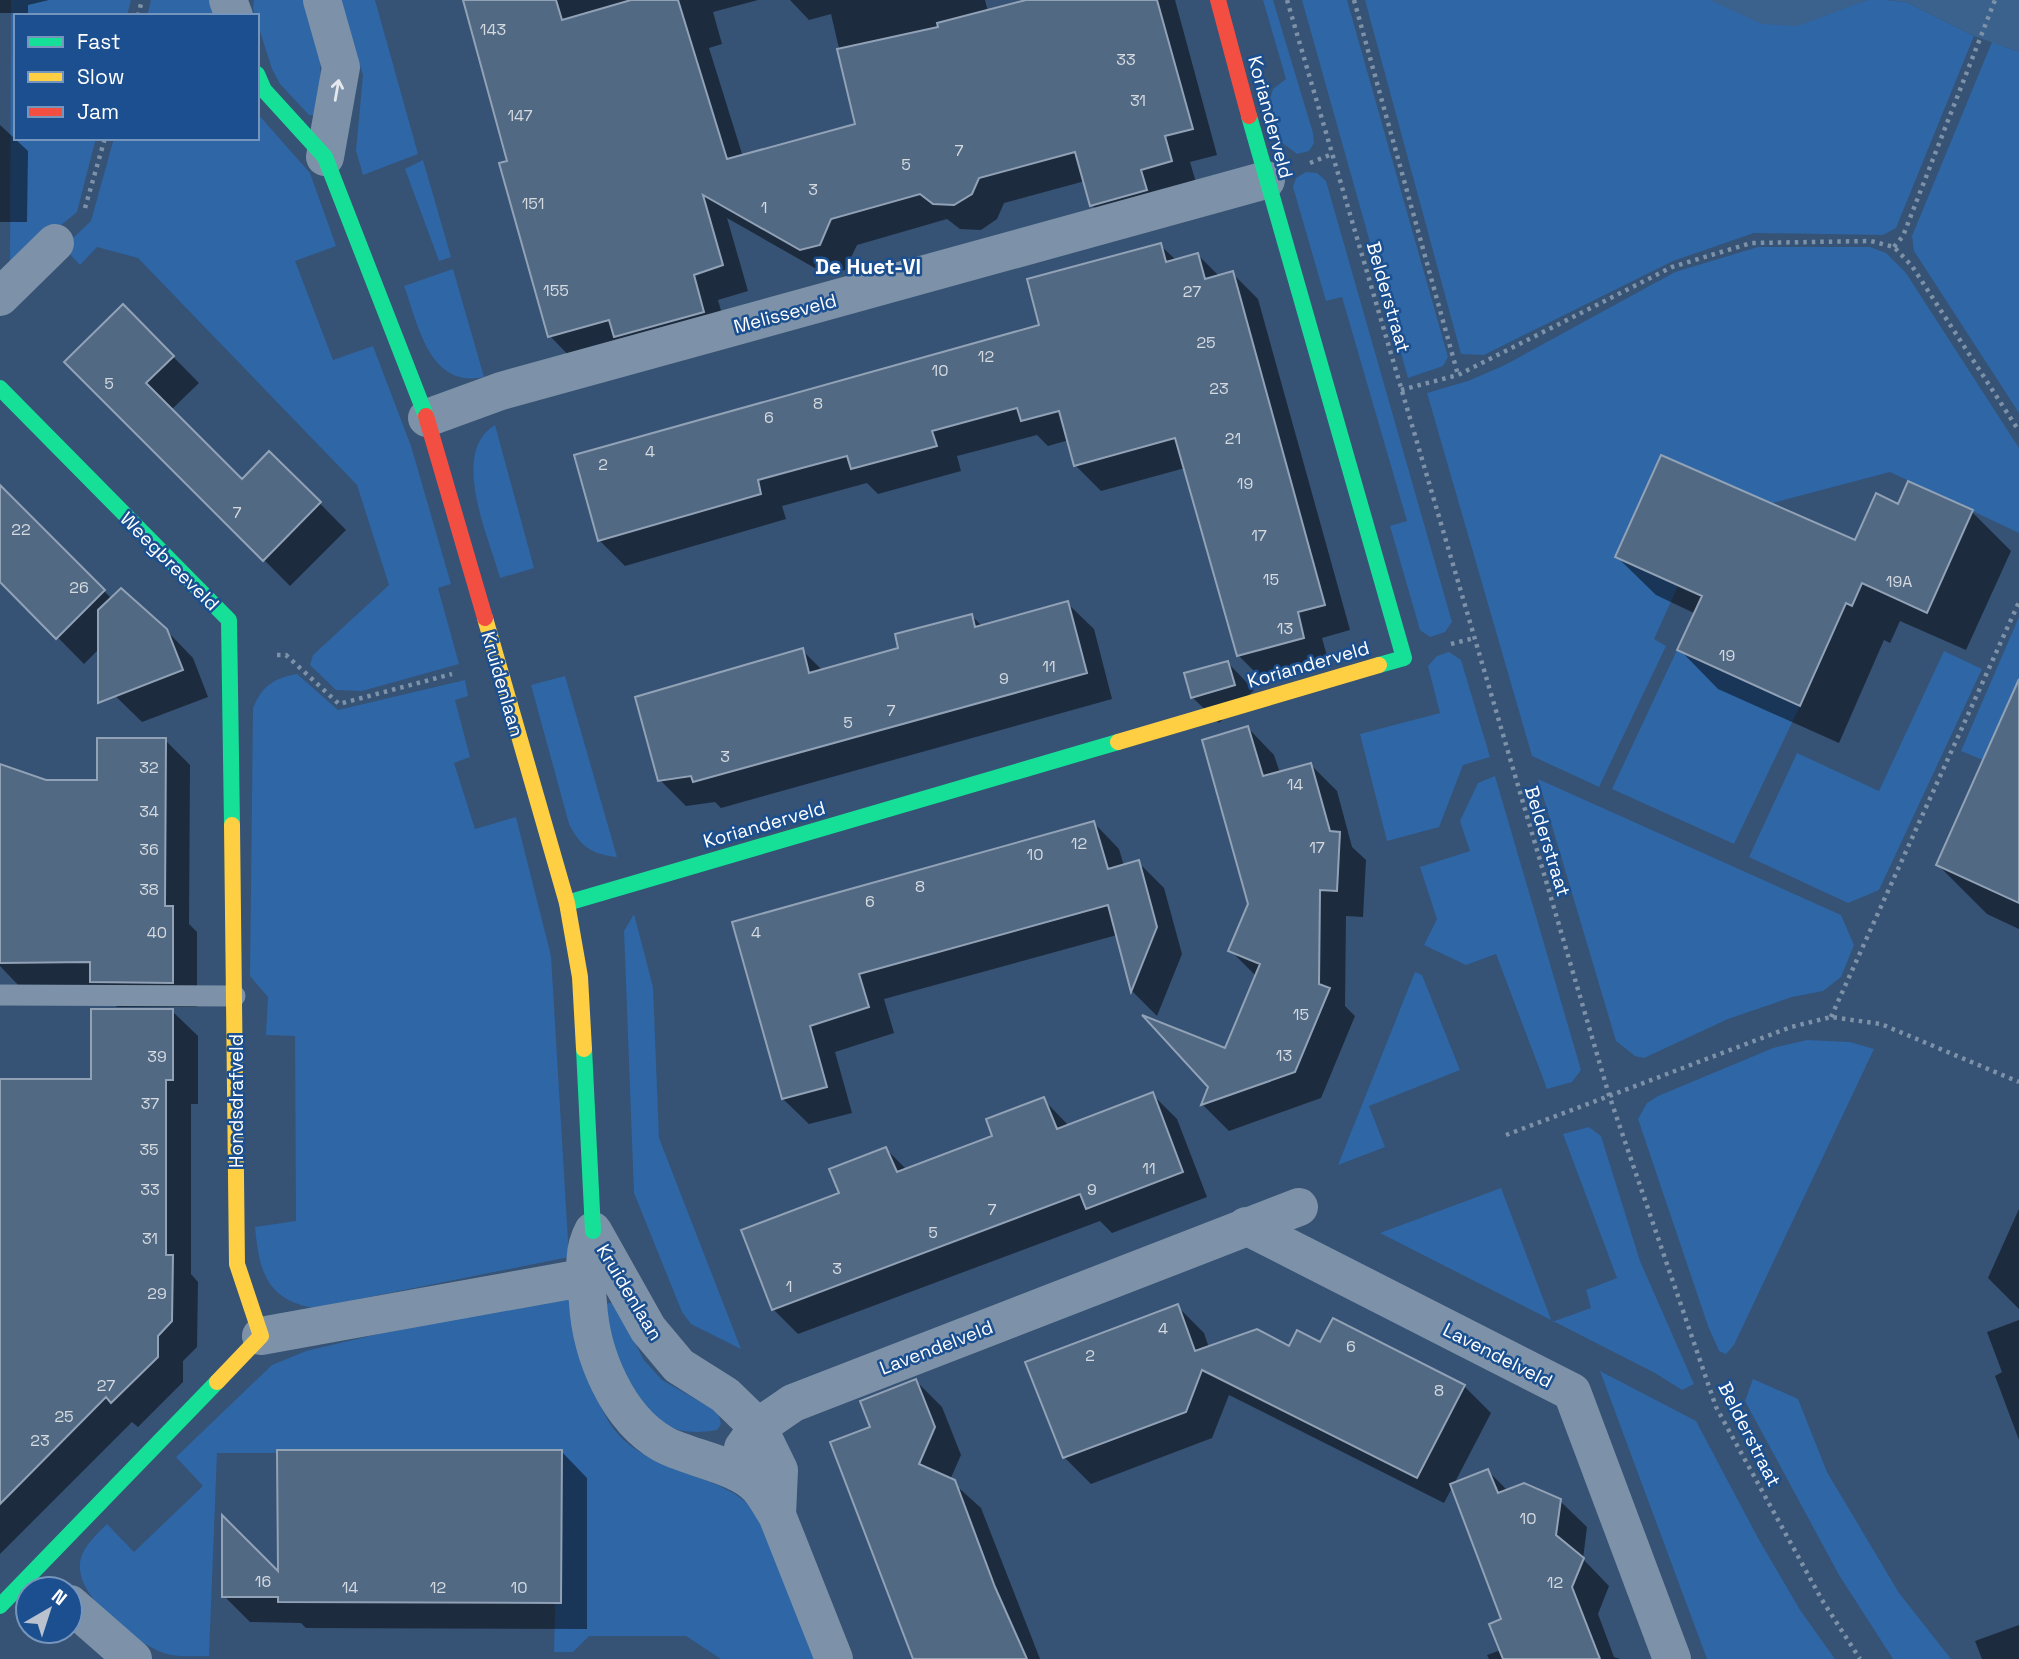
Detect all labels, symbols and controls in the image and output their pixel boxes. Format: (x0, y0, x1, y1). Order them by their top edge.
legend (14, 14, 259, 140)
house number: 143 (480, 19, 506, 40)
text: Fast (77, 28, 121, 55)
house number: 33 (1116, 49, 1136, 70)
street label: Korianderveld (1242, 53, 1299, 181)
text: Slow (77, 63, 125, 90)
one-way arrow (331, 79, 344, 101)
house number: 31 (1130, 90, 1146, 111)
text: Jam (77, 98, 119, 125)
house number: 147 (507, 105, 533, 126)
house number: 7 (954, 140, 964, 161)
house number: 5 (901, 154, 911, 175)
house number: 3 (808, 179, 818, 200)
house number: 151 (522, 193, 544, 214)
house number: 1 (761, 197, 767, 218)
street label: Belderstraat (1361, 239, 1416, 356)
district label: De Huet-VI (815, 253, 921, 280)
house number: 155 (543, 280, 569, 301)
house number: 27 (1183, 281, 1201, 302)
street label: Melisseveld (731, 288, 839, 339)
house number: 25 (1196, 332, 1216, 353)
house number: 12 (978, 346, 994, 367)
house number: 10 (932, 360, 948, 381)
house number: 5 (104, 373, 114, 394)
house number: 23 (1209, 378, 1229, 399)
house number: 8 (813, 393, 823, 414)
house number: 6 (764, 407, 774, 428)
house number: 21 (1225, 428, 1241, 449)
house number: 4 (645, 441, 655, 462)
house number: 2 (598, 454, 608, 475)
house number: 19 (1237, 473, 1253, 494)
house number: 7 (232, 502, 242, 523)
street label: Weegbreeveld (115, 506, 225, 616)
house number: 22 (11, 519, 31, 540)
house number: 17 (1251, 525, 1267, 546)
house number: 15 (1263, 569, 1279, 590)
house number: 19A (1886, 571, 1912, 592)
house number: 26 (69, 577, 89, 598)
house number: 13 (1277, 618, 1293, 639)
street label: Kruidenlaan (476, 629, 529, 740)
street label: Korianderveld (1244, 635, 1372, 694)
house number: 19 (1719, 645, 1735, 666)
house number: 11 (1042, 656, 1056, 677)
house number: 9 (999, 668, 1009, 689)
house number: 7 (886, 700, 896, 721)
house number: 5 (843, 712, 853, 733)
house number: 3 (720, 746, 730, 767)
house number: 32 (139, 757, 159, 778)
house number: 14 (1287, 774, 1303, 795)
street label: Belderstraat (1519, 783, 1576, 899)
street label: Korianderveld (700, 795, 828, 854)
house number: 34 (139, 801, 159, 822)
house number: 12 (1071, 833, 1087, 854)
house number: 17 (1309, 837, 1325, 858)
house number: 36 (139, 839, 159, 860)
house number: 10 (1027, 844, 1043, 865)
house number: 8 (915, 876, 925, 897)
house number: 38 (139, 879, 159, 900)
house number: 6 (865, 891, 875, 912)
house number: 40 (147, 922, 167, 943)
house number: 4 (751, 922, 761, 943)
house number: 15 (1293, 1004, 1309, 1025)
street label: Hondsdrafveld (224, 1034, 249, 1168)
house number: 13 (1276, 1045, 1292, 1066)
house number: 39 (147, 1046, 167, 1067)
house number: 37 (141, 1093, 159, 1114)
house number: 35 (139, 1139, 159, 1160)
house number: 11 (1142, 1158, 1156, 1179)
house number: 33 (140, 1179, 160, 1200)
house number: 9 (1087, 1179, 1097, 1200)
house number: 7 (987, 1199, 997, 1220)
house number: 5 (928, 1222, 938, 1243)
house number: 31 (142, 1228, 158, 1249)
street label: Kruidenlaan (591, 1239, 668, 1345)
house number: 3 (832, 1258, 842, 1279)
house number: 1 (786, 1276, 792, 1297)
house number: 29 (147, 1283, 167, 1304)
street label: Lavendelveld (876, 1314, 997, 1381)
street label: Lavendelveld (1439, 1317, 1557, 1394)
house number: 4 (1158, 1318, 1168, 1339)
house number: 6 (1346, 1336, 1356, 1357)
house number: 2 (1085, 1345, 1095, 1366)
house number: 27 (97, 1375, 115, 1396)
street label: Belderstraat (1712, 1378, 1787, 1491)
house number: 8 (1434, 1380, 1444, 1401)
house number: 25 (54, 1406, 74, 1427)
house number: 23 (30, 1430, 50, 1451)
house number: 10 (1520, 1508, 1536, 1529)
house number: 16 (255, 1571, 271, 1592)
house number: 12 (1547, 1572, 1563, 1593)
north arrow (14, 1575, 84, 1645)
house number: 14 (342, 1577, 358, 1598)
house number: 12 (430, 1577, 446, 1598)
house number: 10 (511, 1577, 527, 1598)
text: N (47, 1583, 72, 1611)

